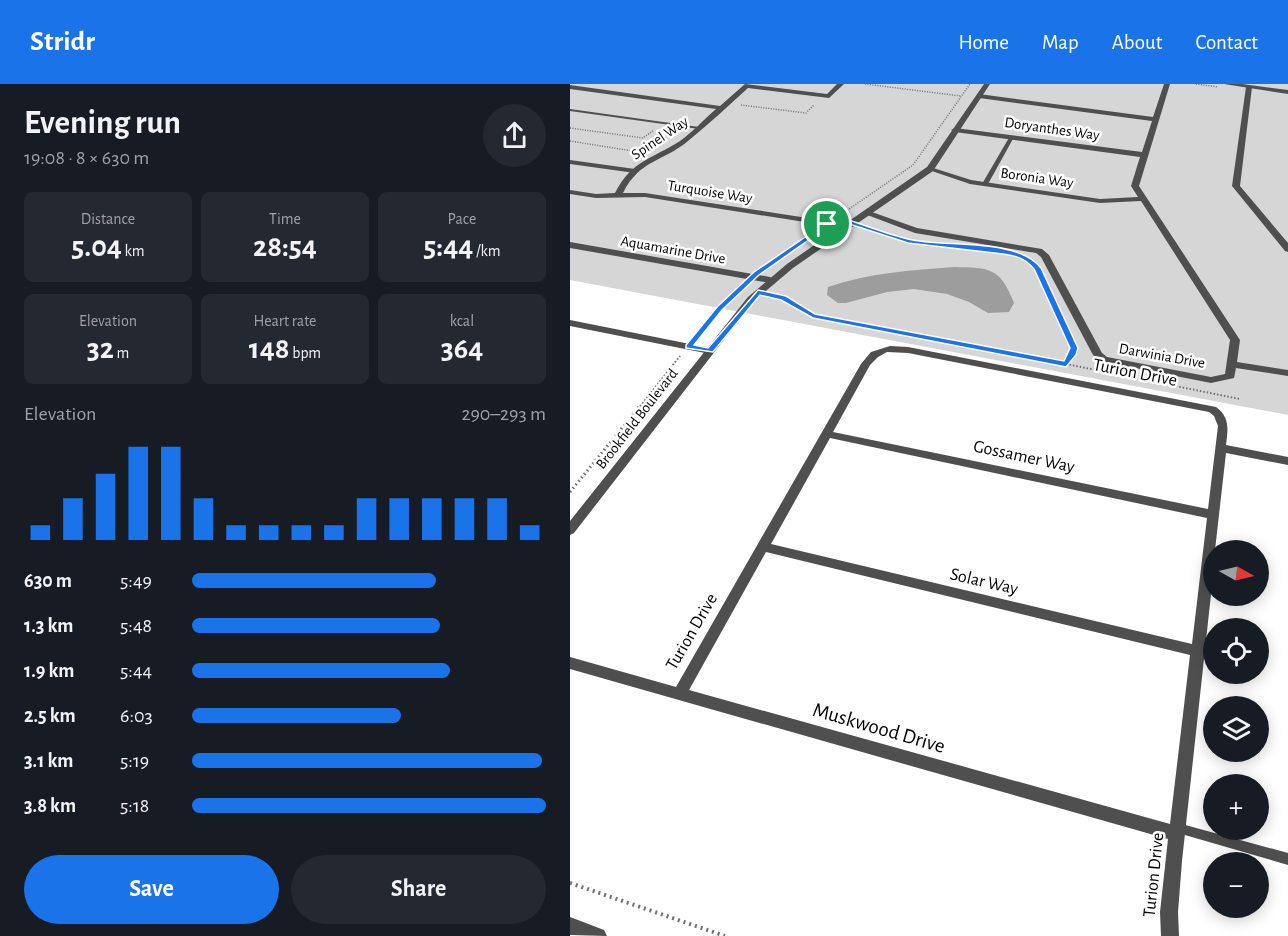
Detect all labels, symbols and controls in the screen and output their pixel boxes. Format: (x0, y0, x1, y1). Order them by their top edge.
text: Stridr (30, 28, 95, 56)
text: Home (958, 32, 1009, 53)
text: Map (1042, 32, 1079, 53)
text: About (1112, 32, 1162, 53)
text: Contact (1195, 32, 1258, 53)
button: share (483, 104, 546, 167)
text: Evening run (24, 107, 181, 140)
street label: Spinel Way (629, 113, 692, 162)
street label: Doryanthes Way (1003, 115, 1101, 143)
text: 19:08 · 8 × 630 m (24, 148, 149, 168)
street label: Boronia Way (999, 165, 1075, 191)
street label: Turquoise Way (667, 178, 754, 206)
pin (801, 198, 852, 249)
icon: arrive (810, 207, 843, 240)
text: Distance (81, 211, 135, 227)
text: Time (269, 211, 301, 227)
text: Pace (448, 211, 476, 227)
text: 5.04 (71, 232, 122, 262)
text: 28:54 (253, 232, 317, 262)
text: 5:44 (423, 232, 473, 262)
street label: Aquamarine Drive (619, 233, 727, 267)
text: km (122, 243, 145, 259)
text: /km (473, 243, 501, 259)
text: Elevation (79, 313, 137, 329)
text: Heart rate (254, 313, 316, 329)
text: kcal (450, 313, 474, 329)
text: 32 (87, 334, 114, 364)
text: 148 (249, 334, 290, 364)
text: 364 (441, 334, 483, 364)
street label: Darwinia Drive (1118, 341, 1206, 371)
text: m (114, 345, 129, 361)
text: bpm (290, 345, 321, 361)
street label: Turion Drive (1092, 356, 1178, 390)
street label: Brookfield Boulevard (593, 366, 681, 472)
text: Elevation (24, 404, 96, 424)
text: 290–293 m (461, 404, 546, 424)
street label: Gossamer Way (972, 437, 1077, 477)
north arrow (1203, 540, 1269, 606)
map controls (1203, 540, 1269, 918)
street label: Solar Way (948, 565, 1020, 599)
text: 630 m (24, 571, 72, 591)
text: 5:49 (120, 571, 152, 591)
street label: Turion Drive (663, 591, 721, 673)
text: 1.3 km (24, 616, 73, 636)
text: 5:48 (120, 616, 152, 636)
button: locate (1203, 618, 1269, 684)
text: 1.9 km (24, 661, 75, 681)
text: 5:44 (120, 661, 152, 681)
button: layers (1203, 696, 1269, 762)
street label: Muskwood Drive (810, 699, 948, 757)
text: 2.5 km (24, 706, 76, 726)
text: 6:03 (120, 706, 153, 726)
text: 3.1 km (24, 751, 73, 771)
text: 5:19 (120, 751, 149, 771)
button: + (1203, 774, 1269, 840)
text: 3.8 km (24, 796, 76, 816)
text: 5:18 (120, 796, 149, 816)
street label: Turion Drive (1141, 832, 1167, 918)
button: − (1203, 852, 1269, 918)
button: Save (24, 855, 279, 924)
button: Share (291, 855, 546, 924)

